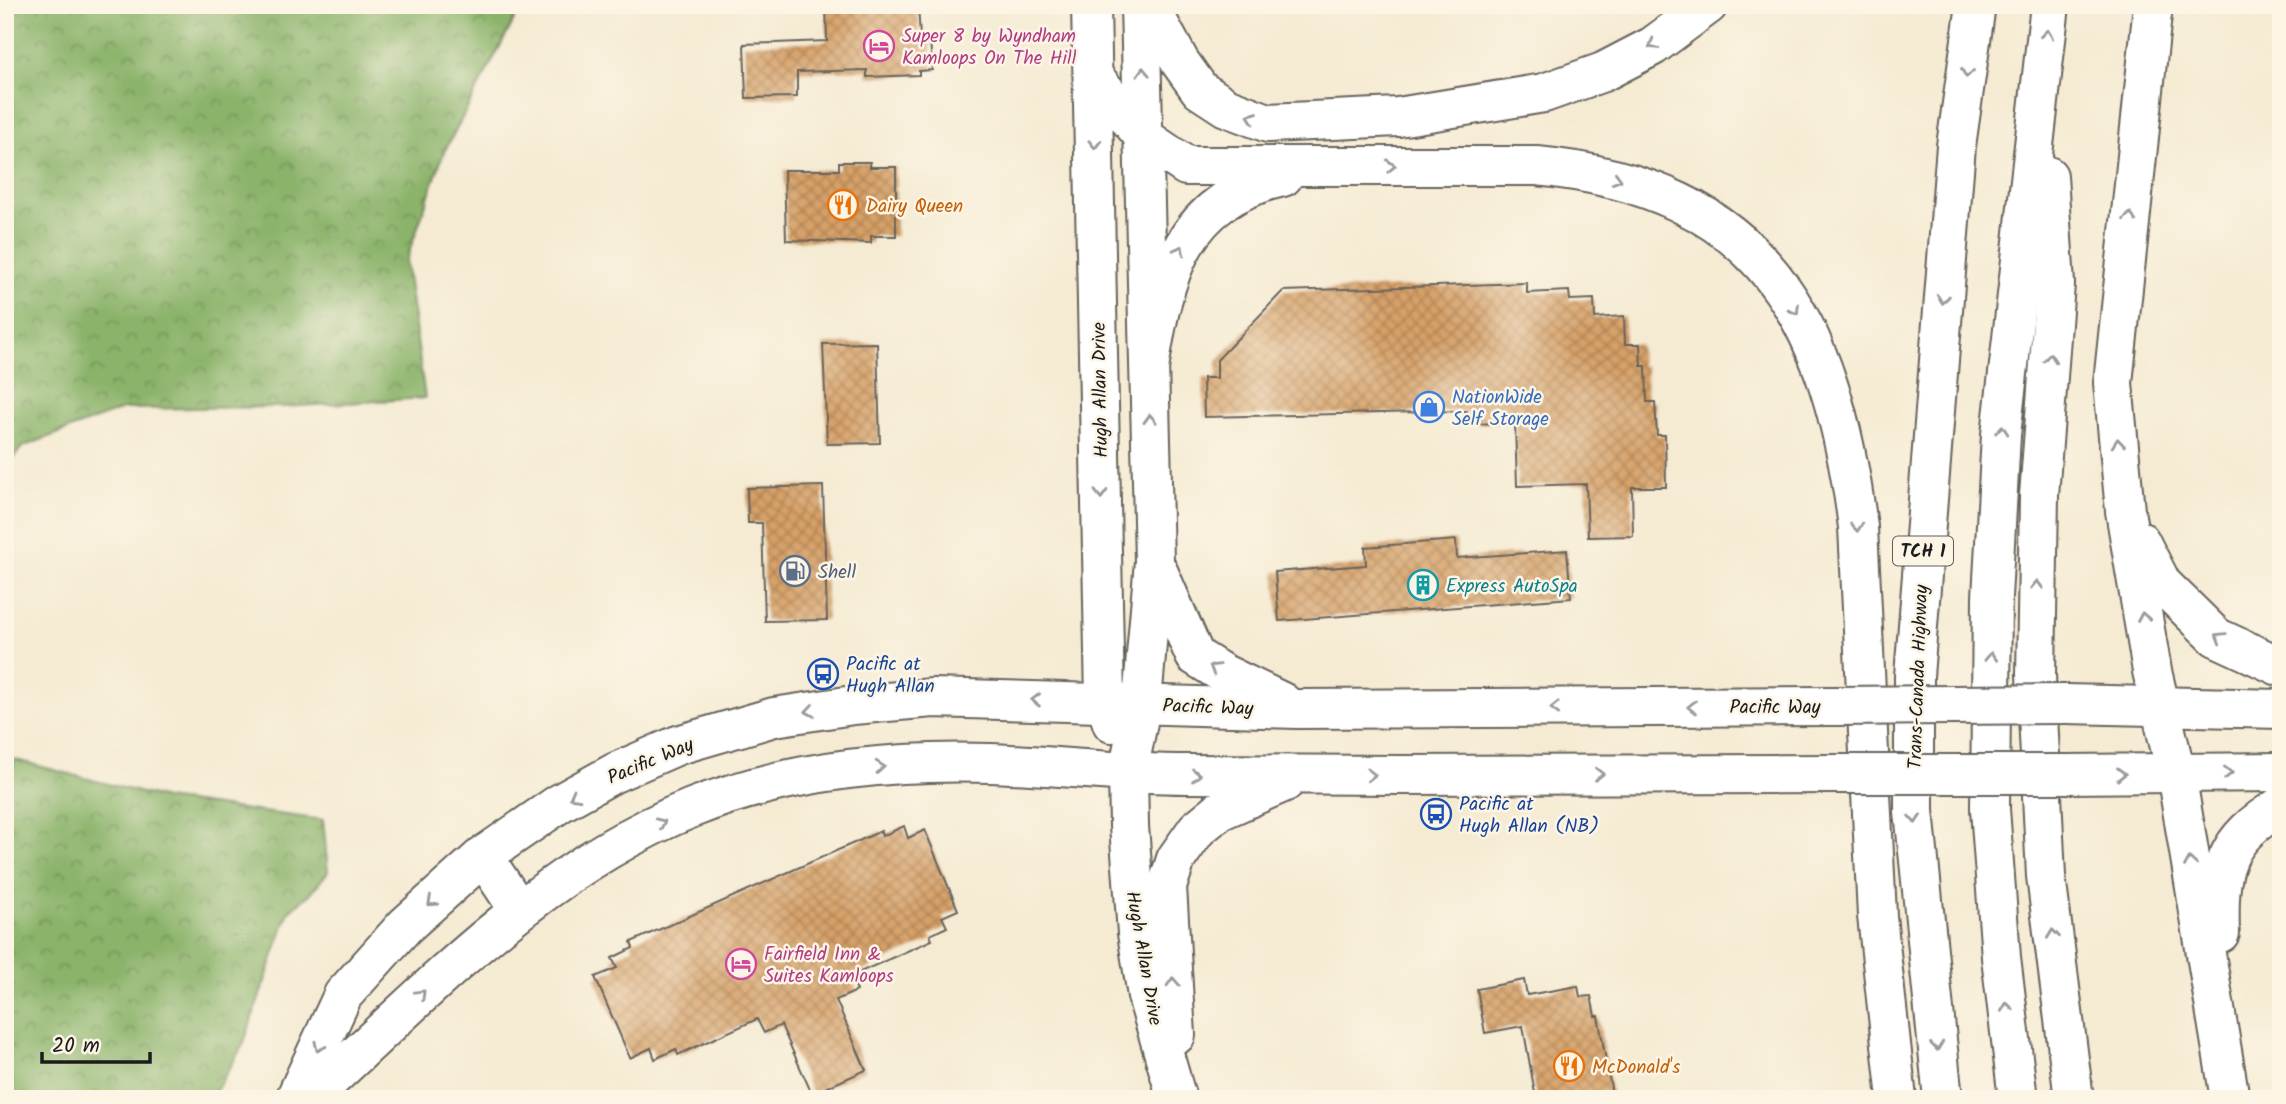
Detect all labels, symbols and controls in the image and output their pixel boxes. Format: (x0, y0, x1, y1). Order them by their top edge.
place label: Super 8 by Wyndham Kamloops On The Hill (902, 22, 1077, 74)
one-way arrow (2039, 28, 2054, 40)
hotel icon: Super 8 by Wyndham Kamloops On The Hill (862, 29, 896, 63)
one-way arrow (1647, 37, 1660, 50)
one-way arrow (1135, 66, 1150, 77)
one-way arrow (1959, 67, 1974, 79)
one-way arrow (1247, 112, 1259, 126)
one-way arrow (1087, 140, 1103, 150)
one-way arrow (1386, 159, 1397, 174)
one-way arrow (1611, 170, 1623, 185)
restaurant icon: Dairy Queen (826, 188, 860, 222)
place label: Dairy Queen (866, 192, 963, 222)
one-way arrow (2123, 211, 2138, 223)
one-way arrow (1172, 245, 1186, 258)
one-way arrow (1936, 293, 1951, 305)
one-way arrow (1787, 302, 1800, 315)
street label: Hugh Allan Drive (1085, 321, 1117, 458)
one-way arrow (2042, 352, 2057, 363)
place label: NationWide Self Storage (1452, 383, 1549, 435)
shop icon: NationWide Self Storage (1412, 390, 1446, 424)
one-way arrow (1143, 413, 1158, 424)
one-way arrow (1994, 424, 2009, 435)
one-way arrow (2111, 437, 2126, 448)
one-way arrow (1093, 489, 1109, 500)
one-way arrow (1849, 522, 1864, 533)
road number: TCH 1 (1893, 536, 1953, 566)
fuel station icon: Shell (778, 554, 812, 588)
place label: Shell (818, 558, 856, 588)
building icon: Express AutoSpa (1406, 568, 1440, 602)
place label: Express AutoSpa (1446, 572, 1578, 602)
one-way arrow (2029, 579, 2045, 589)
street label: Trans-Canada Highway (1901, 583, 1937, 770)
one-way arrow (2136, 611, 2151, 623)
one-way arrow (2215, 633, 2228, 646)
place label: Pacific at Hugh Allan (846, 650, 935, 702)
one-way arrow (1984, 652, 1999, 663)
bus stop icon: Pacific at Hugh Allan (806, 657, 840, 691)
one-way arrow (1209, 663, 1222, 676)
street label: Pacific Way (1162, 691, 1255, 725)
one-way arrow (1031, 692, 1041, 708)
street label: Pacific Way (1730, 693, 1822, 723)
one-way arrow (1686, 699, 1697, 715)
one-way arrow (1549, 701, 1560, 716)
one-way arrow (804, 703, 816, 718)
street label: Pacific Way (603, 730, 700, 793)
one-way arrow (875, 760, 886, 775)
one-way arrow (2116, 766, 2127, 782)
one-way arrow (2223, 766, 2234, 781)
one-way arrow (1191, 767, 1202, 782)
one-way arrow (1367, 767, 1377, 783)
one-way arrow (1594, 767, 1605, 782)
one-way arrow (569, 788, 581, 801)
place label: Pacific at Hugh Allan (NB) (1459, 790, 1599, 842)
bus stop icon: Pacific at Hugh Allan (NB) (1419, 797, 1453, 831)
one-way arrow (1907, 814, 1922, 825)
one-way arrow (654, 817, 666, 831)
one-way arrow (2183, 856, 2198, 868)
street label: Hugh Allan Drive (1116, 889, 1170, 1028)
one-way arrow (427, 894, 440, 906)
one-way arrow (2045, 928, 2060, 940)
place label: Fairfield Inn & Suites Kamloops (764, 940, 894, 992)
hotel icon: Fairfield Inn & Suites Kamloops (724, 947, 758, 981)
one-way arrow (1165, 976, 1180, 987)
one-way arrow (413, 990, 425, 1002)
one-way arrow (1999, 1001, 2014, 1012)
scale bar (42, 1020, 150, 1064)
text: 20 m (52, 1030, 100, 1063)
one-way arrow (313, 1040, 327, 1052)
one-way arrow (1929, 1041, 1944, 1052)
restaurant icon: McDonald's (1552, 1049, 1586, 1083)
place label: McDonald's (1592, 1053, 1680, 1083)

